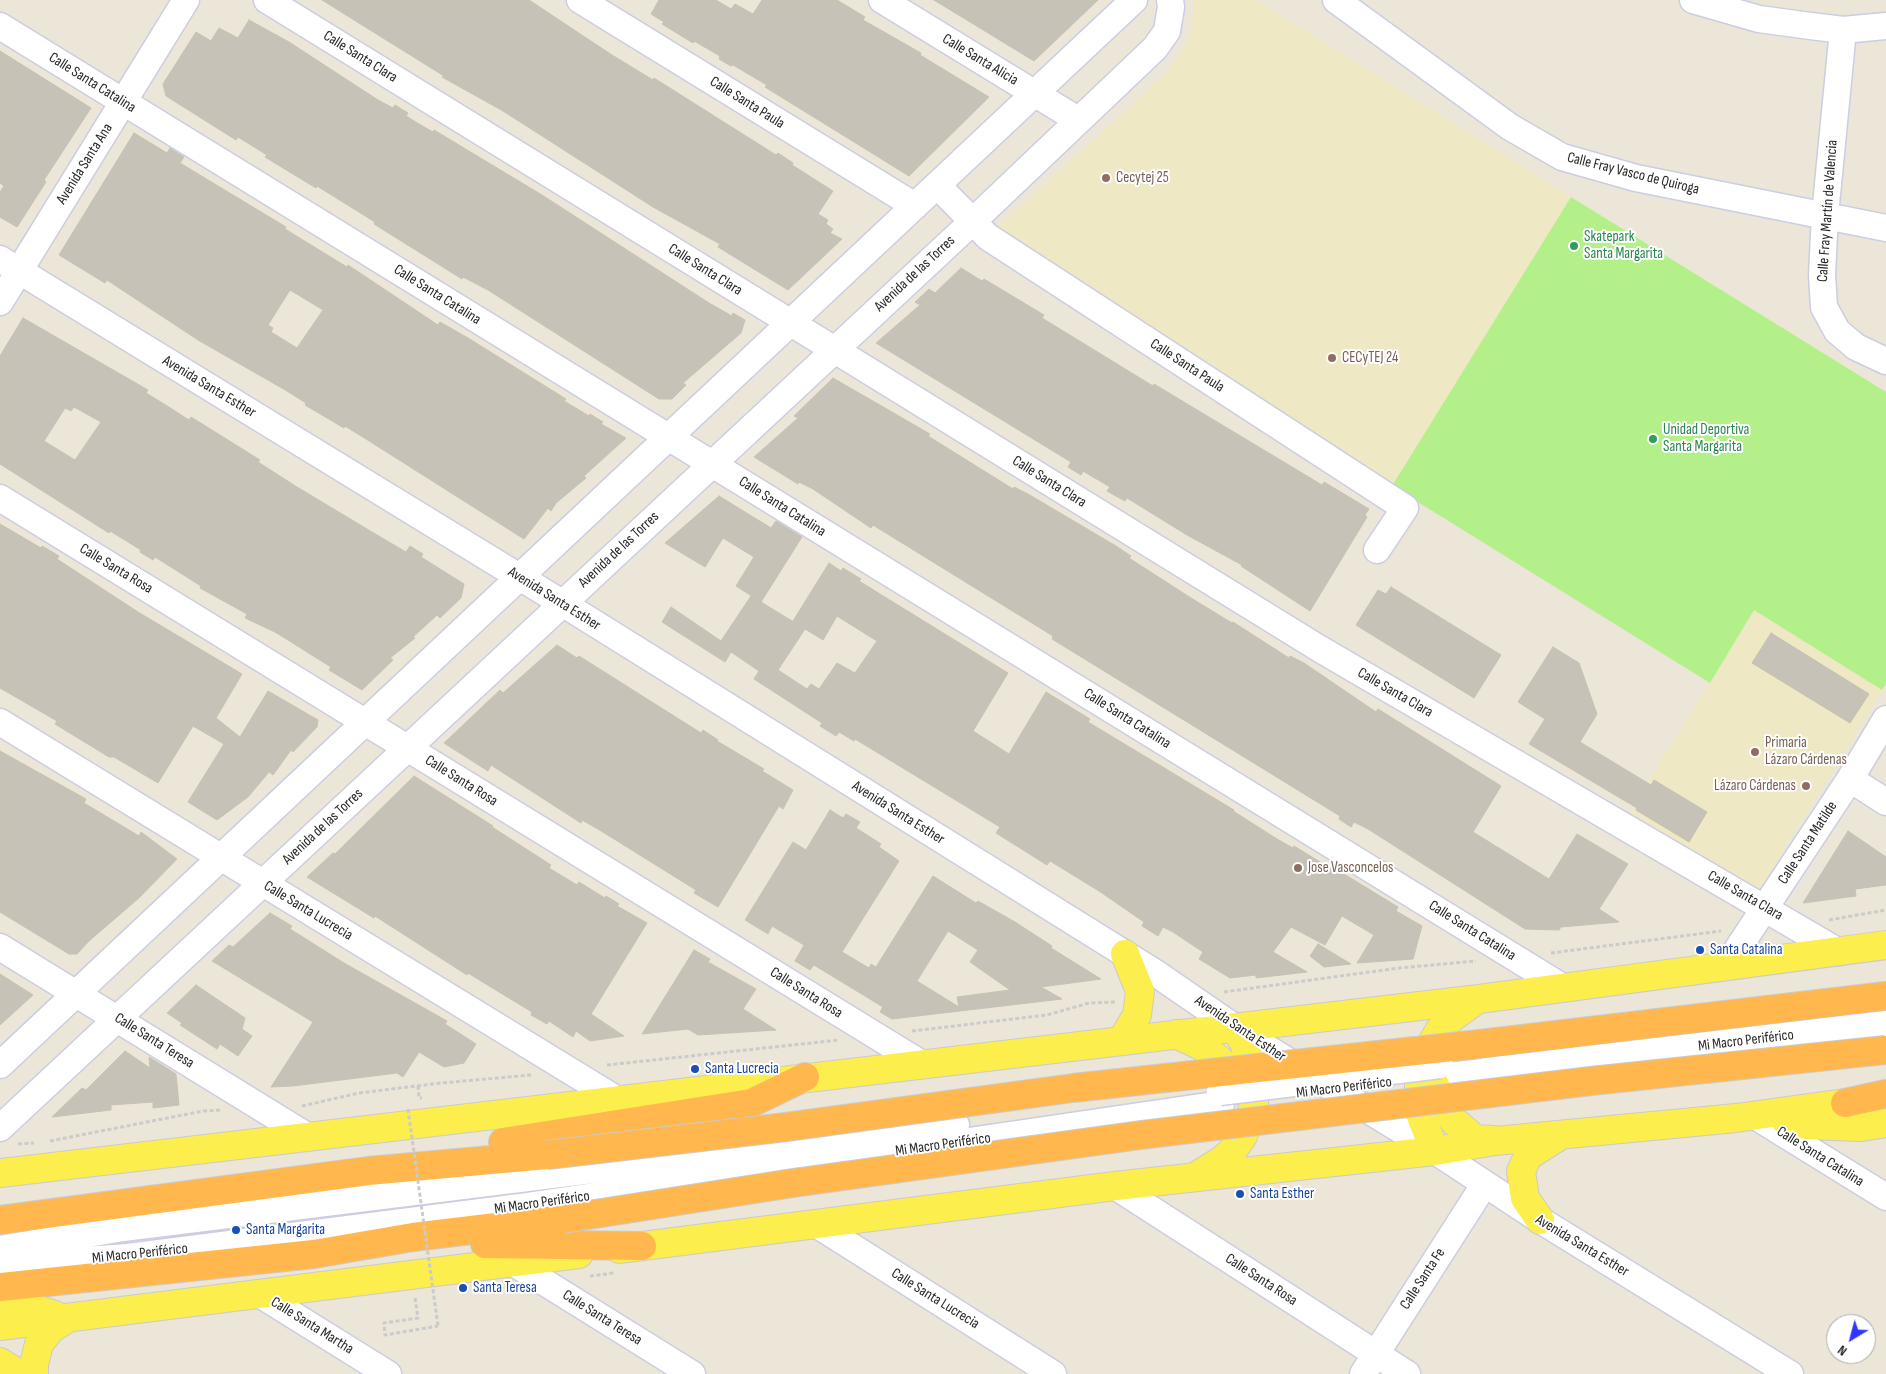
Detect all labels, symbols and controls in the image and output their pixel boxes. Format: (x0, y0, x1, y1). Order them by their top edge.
street label: Calle Santa Clara (320, 27, 400, 87)
street label: Calle Santa Alicia (939, 30, 1021, 90)
street label: Calle Santa Catalina (45, 49, 139, 117)
street label: Calle Santa Paula (706, 73, 788, 133)
street label: Avenida Santa Ana (53, 120, 117, 208)
street label: Calle Fray Martín de Valencia (1814, 139, 1842, 283)
street label: Calle Fray Vasco de Quiroga (1565, 149, 1701, 199)
place label: Cecytej 25 (1116, 169, 1169, 187)
marker: Cecytej 25 (1100, 172, 1112, 184)
place label: Skatepark Santa Margarita (1584, 228, 1663, 263)
street label: Avenida de las Torres (871, 232, 959, 316)
street label: Calle Santa Clara (665, 240, 745, 300)
marker: Skatepark Santa Margarita (1568, 240, 1580, 252)
street label: Calle Santa Catalina (390, 261, 484, 329)
street label: Calle Santa Paula (1146, 335, 1228, 397)
place label: CECyTEJ 24 (1342, 349, 1398, 367)
street label: Avenida Santa Esther (159, 352, 259, 422)
marker: CECyTEJ 24 (1326, 352, 1338, 364)
place label: Unidad Deportiva Santa Margarita (1663, 421, 1749, 456)
marker: Unidad Deportiva Santa Margarita (1647, 433, 1659, 445)
street label: Calle Santa Clara (1009, 452, 1089, 512)
street label: Calle Santa Catalina (735, 473, 829, 541)
street label: Avenida de las Torres (575, 508, 663, 592)
street label: Calle Santa Rosa (76, 540, 156, 598)
street label: Avenida Santa Esther (504, 563, 604, 635)
street label: Calle Santa Clara (1354, 664, 1436, 722)
street label: Calle Santa Catalina (1080, 685, 1174, 753)
place label: Primaria Lázaro Cárdenas (1765, 734, 1847, 769)
marker: Primaria Lázaro Cárdenas (1749, 746, 1761, 758)
street label: Calle Santa Rosa (421, 752, 501, 810)
street label: Avenida Santa Esther (848, 777, 948, 849)
place label: Lázaro Cárdenas (1714, 777, 1796, 795)
marker: Lázaro Cárdenas (1800, 780, 1812, 792)
street label: Avenida de las Torres (279, 785, 367, 869)
street label: Calle Santa Matilde (1775, 798, 1841, 888)
place label: Jose Vasconcelos (1308, 859, 1393, 877)
marker: Jose Vasconcelos (1292, 862, 1304, 874)
street label: Calle Santa Clara (1704, 867, 1786, 925)
street label: Calle Santa Lucrecia (260, 877, 356, 945)
street label: Calle Santa Catalina (1425, 897, 1519, 965)
place label: Santa Catalina (1710, 941, 1783, 959)
marker: Santa Catalina (1694, 944, 1706, 956)
street label: Calle Santa Rosa (766, 964, 846, 1022)
street label: Avenida Santa Esther (1191, 992, 1289, 1066)
street label: Calle Santa Teresa (111, 1009, 197, 1073)
street label: Mi Macro Periférico (1697, 1026, 1795, 1056)
place label: Santa Lucrecia (705, 1060, 779, 1078)
marker: Santa Lucrecia (689, 1063, 701, 1075)
street label: Mi Macro Periférico (1295, 1073, 1393, 1103)
street label: Calle Santa Catalina (1773, 1123, 1867, 1191)
street label: Mi Macro Periférico (894, 1129, 992, 1161)
place label: Santa Esther (1250, 1185, 1314, 1203)
street label: Mi Macro Periférico (493, 1187, 591, 1219)
marker: Santa Esther (1234, 1188, 1246, 1200)
street label: Avenida Santa Esther (1532, 1211, 1632, 1281)
place label: Santa Margarita (246, 1221, 325, 1239)
marker: Santa Margarita (230, 1224, 242, 1236)
street label: Mi Macro Periférico (91, 1240, 189, 1268)
street label: Calle Santa Fe (1396, 1245, 1450, 1313)
street label: Calle Santa Rosa (1222, 1250, 1300, 1310)
street label: Calle Santa Lucrecia (888, 1265, 982, 1333)
place label: Santa Teresa (473, 1279, 537, 1297)
marker: Santa Teresa (457, 1282, 469, 1294)
street label: Calle Santa Teresa (559, 1286, 645, 1350)
street label: Calle Santa Martha (267, 1293, 357, 1359)
north arrow (1826, 1314, 1876, 1364)
text: N (1834, 1342, 1850, 1360)

